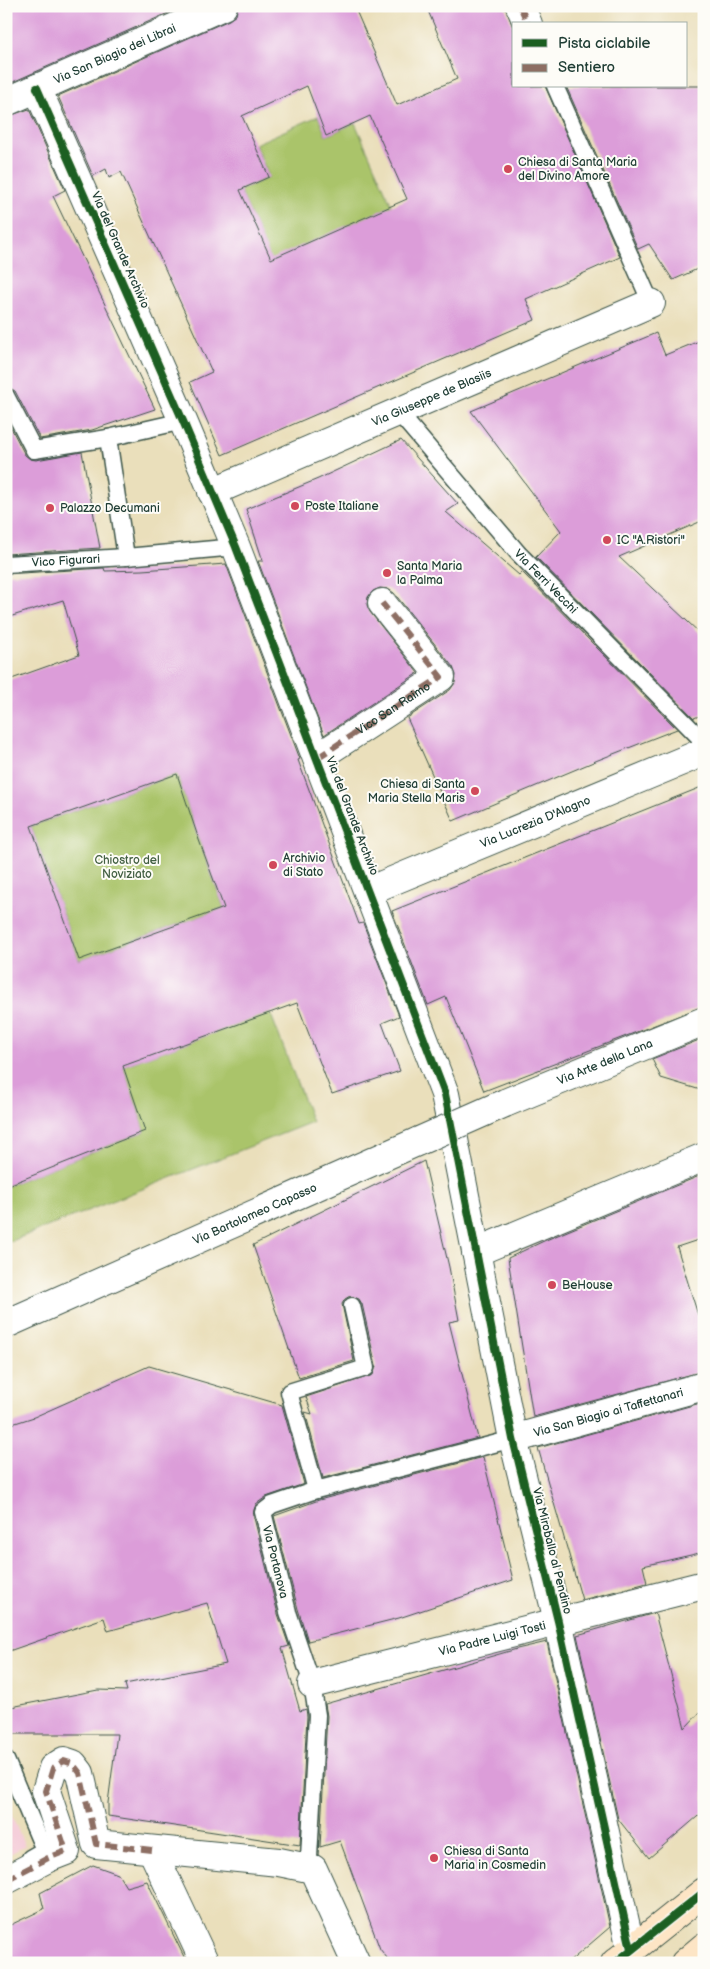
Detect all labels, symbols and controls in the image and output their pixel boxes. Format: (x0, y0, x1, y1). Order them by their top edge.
street label: Via San Biagio dei Librai (51, 20, 178, 87)
legend (512, 22, 688, 88)
text: Pista ciclabile (558, 34, 650, 53)
text: Sentiero (558, 58, 615, 77)
place label: Chiesa di Santa Maria del Divino Amore (518, 155, 637, 184)
marker: Chiesa di Santa Maria del Divino Amore (502, 163, 514, 175)
street label: Via del Grande Archivio (87, 189, 153, 311)
street label: Via Giuseppe de Blasiis (369, 365, 494, 430)
place label: Poste Italiane (305, 499, 379, 514)
marker: Poste Italiane (289, 500, 301, 512)
place label: Palazzo Decumani (60, 501, 160, 516)
marker: Palazzo Decumani (44, 502, 56, 514)
place label: IC "A.Ristori" (617, 533, 685, 548)
marker: IC "A.Ristori" (601, 534, 613, 546)
street label: Via Ferri Vecchi (511, 546, 581, 617)
street label: Vico Figurari (31, 551, 101, 570)
place label: Santa Maria la Palma (397, 559, 462, 588)
marker: Santa Maria la Palma (381, 567, 393, 579)
street label: Vico San Raimo (353, 678, 433, 738)
street label: Via del Grande Archivio (322, 754, 382, 878)
place label: Chiesa di Santa Maria Stella Maris (368, 777, 465, 806)
marker: Chiesa di Santa Maria Stella Maris (469, 785, 481, 797)
street label: Via Lucrezia D'Alagno (478, 792, 593, 851)
place label: Archivio di Stato (283, 851, 325, 880)
park label: Chiostro del Noviziato (94, 853, 160, 882)
marker: Archivio di Stato (267, 859, 279, 871)
street label: Via Arte della Lana (555, 1035, 655, 1088)
street label: Via Bartolomeo Capasso (190, 1180, 319, 1248)
place label: BeHouse (562, 1278, 613, 1293)
marker: BeHouse (546, 1279, 558, 1291)
street label: Via San Biagio ai Taffettanari (532, 1385, 685, 1440)
street label: Via Miroballo al Pendino (529, 1486, 575, 1616)
street label: Via Portanova (259, 1524, 291, 1600)
street label: Via Padre Luigi Tosti (437, 1618, 548, 1659)
place label: Chiesa di Santa Maria in Cosmedin (444, 1844, 546, 1873)
marker: Chiesa di Santa Maria in Cosmedin (428, 1852, 440, 1864)

